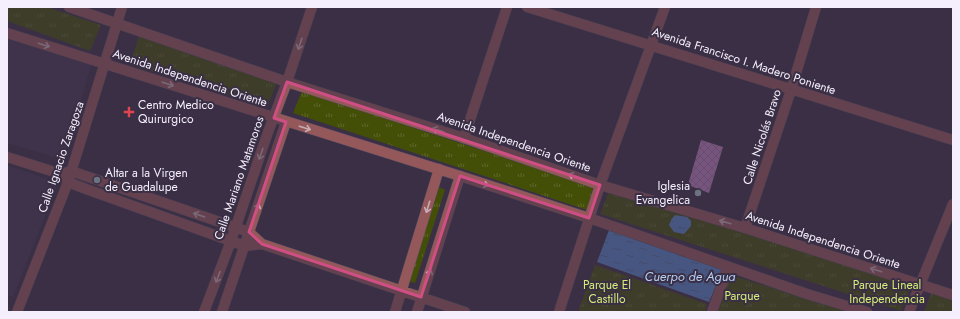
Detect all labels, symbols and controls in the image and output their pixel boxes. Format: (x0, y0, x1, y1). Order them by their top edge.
street label: Avenida Francisco I. Madero Poniente (650, 23, 838, 99)
one-way arrow (296, 37, 303, 50)
one-way arrow (38, 42, 51, 49)
street label: Avenida Independencia Oriente (110, 44, 270, 112)
one-way arrow (162, 81, 175, 88)
street label: Calle Nicolás Bravo (738, 87, 786, 187)
place label: Centro Medico Quirurgico (138, 96, 214, 128)
street label: Calle Ignacio Zaragoza (33, 99, 89, 215)
marker: Centro Medico Quirurgico (123, 106, 135, 118)
street label: Avenida Independencia Oriente (435, 107, 593, 177)
street label: Calle Mariano Matamoros (209, 114, 269, 242)
one-way arrow (299, 125, 312, 132)
one-way arrow (432, 126, 445, 133)
one-way arrow (256, 148, 264, 160)
place label: Altar a la Virgen de Guadalupe (105, 164, 188, 196)
one-way arrow (569, 172, 581, 180)
marker: Altar a la Virgen de Guadalupe (92, 175, 102, 185)
place label: Iglesia Evangelica (636, 177, 690, 209)
one-way arrow (477, 180, 489, 188)
marker: Iglesia Evangelica (693, 188, 703, 198)
one-way arrow (424, 200, 431, 213)
one-way arrow (254, 203, 262, 215)
street label: Avenida Independencia Oriente (743, 206, 903, 274)
one-way arrow (193, 211, 206, 218)
one-way arrow (719, 218, 732, 225)
one-way arrow (870, 266, 883, 273)
water label: Cuerpo de Agua (644, 267, 736, 286)
one-way arrow (425, 269, 433, 281)
one-way arrow (213, 271, 221, 283)
park label: Parque El Castillo (583, 276, 631, 308)
park label: Parque Lineal Independencia (849, 276, 925, 308)
park label: Parque (724, 287, 760, 305)

